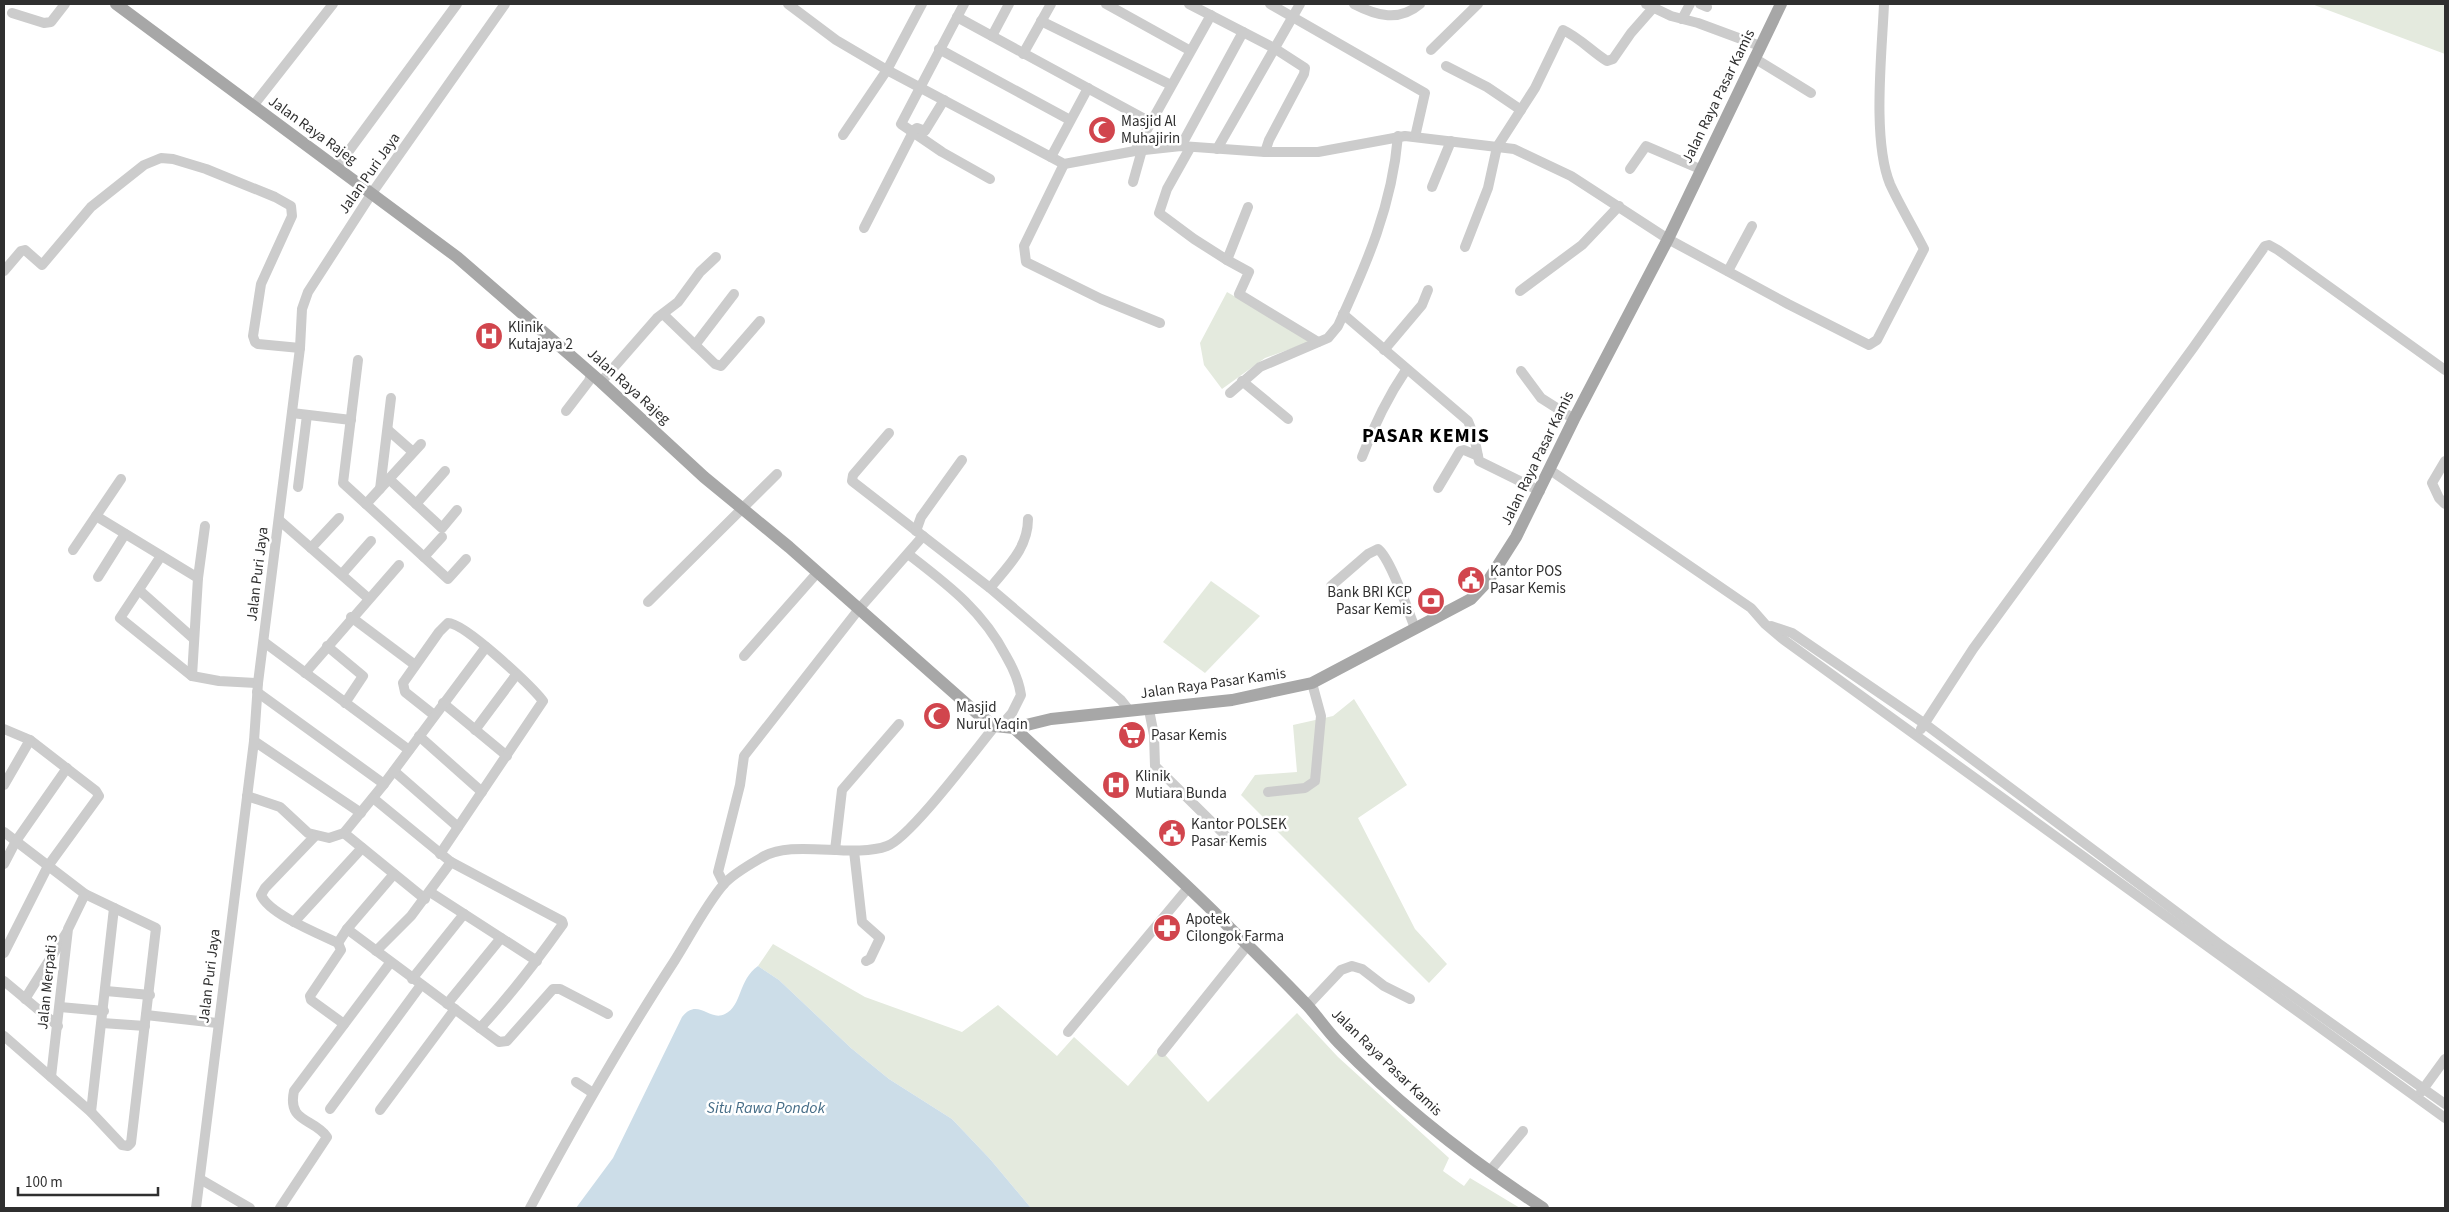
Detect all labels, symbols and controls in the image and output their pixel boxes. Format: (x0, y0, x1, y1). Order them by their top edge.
street label: Jalan Raya Pasar Kamis (1677, 26, 1760, 167)
street label: Jalan Raya Rajeg (264, 91, 362, 170)
place label: Masjid Al Muhajirin (1121, 111, 1180, 149)
mosque icon: Masjid Al Muhajirin (1087, 115, 1117, 145)
street label: Jalan Puri Jaya (334, 128, 405, 218)
place label: Klinik Kutajaya 2 (508, 317, 573, 355)
hospital icon: Klinik Kutajaya 2 (474, 321, 504, 351)
street label: Jalan Raya Rajeg (583, 343, 675, 430)
street label: Jalan Raya Pasar Kamis (1496, 388, 1579, 529)
district label: PASAR KEMIS (1362, 422, 1490, 450)
street label: Jalan Puri Jaya (241, 526, 274, 622)
place label: Kantor POS Pasar Kemis (1490, 561, 1566, 599)
public building icon: Kantor POS Pasar Kemis (1456, 565, 1486, 595)
place label: Bank BRI KCP Pasar Kemis (1327, 582, 1412, 620)
bank icon: Bank BRI KCP Pasar Kemis (1416, 586, 1446, 616)
street label: Jalan Raya Pasar Kamis (1139, 663, 1287, 704)
place label: Masjid Nurul Yaqin (956, 697, 1028, 735)
mosque icon: Masjid Nurul Yaqin (922, 701, 952, 731)
supermarket icon: Pasar Kemis (1117, 720, 1147, 750)
place label: Pasar Kemis (1151, 725, 1227, 746)
place label: Klinik Mutiara Bunda (1135, 766, 1227, 804)
hospital icon: Klinik Mutiara Bunda (1101, 770, 1131, 800)
place label: Kantor POLSEK Pasar Kemis (1191, 814, 1287, 852)
public building icon: Kantor POLSEK Pasar Kemis (1157, 818, 1187, 848)
place label: Apotek Cilongok Farma (1186, 909, 1284, 947)
pharmacy icon: Apotek Cilongok Farma (1152, 913, 1182, 943)
street label: Jalan Puri Jaya (193, 928, 226, 1024)
street label: Jalan Merpati 3 (32, 933, 63, 1031)
street label: Jalan Raya Pasar Kamis (1327, 1004, 1447, 1121)
water label: Situ Rawa Pondok (707, 1097, 826, 1119)
scale bar (18, 1164, 158, 1196)
text: 100 m (25, 1172, 63, 1193)

